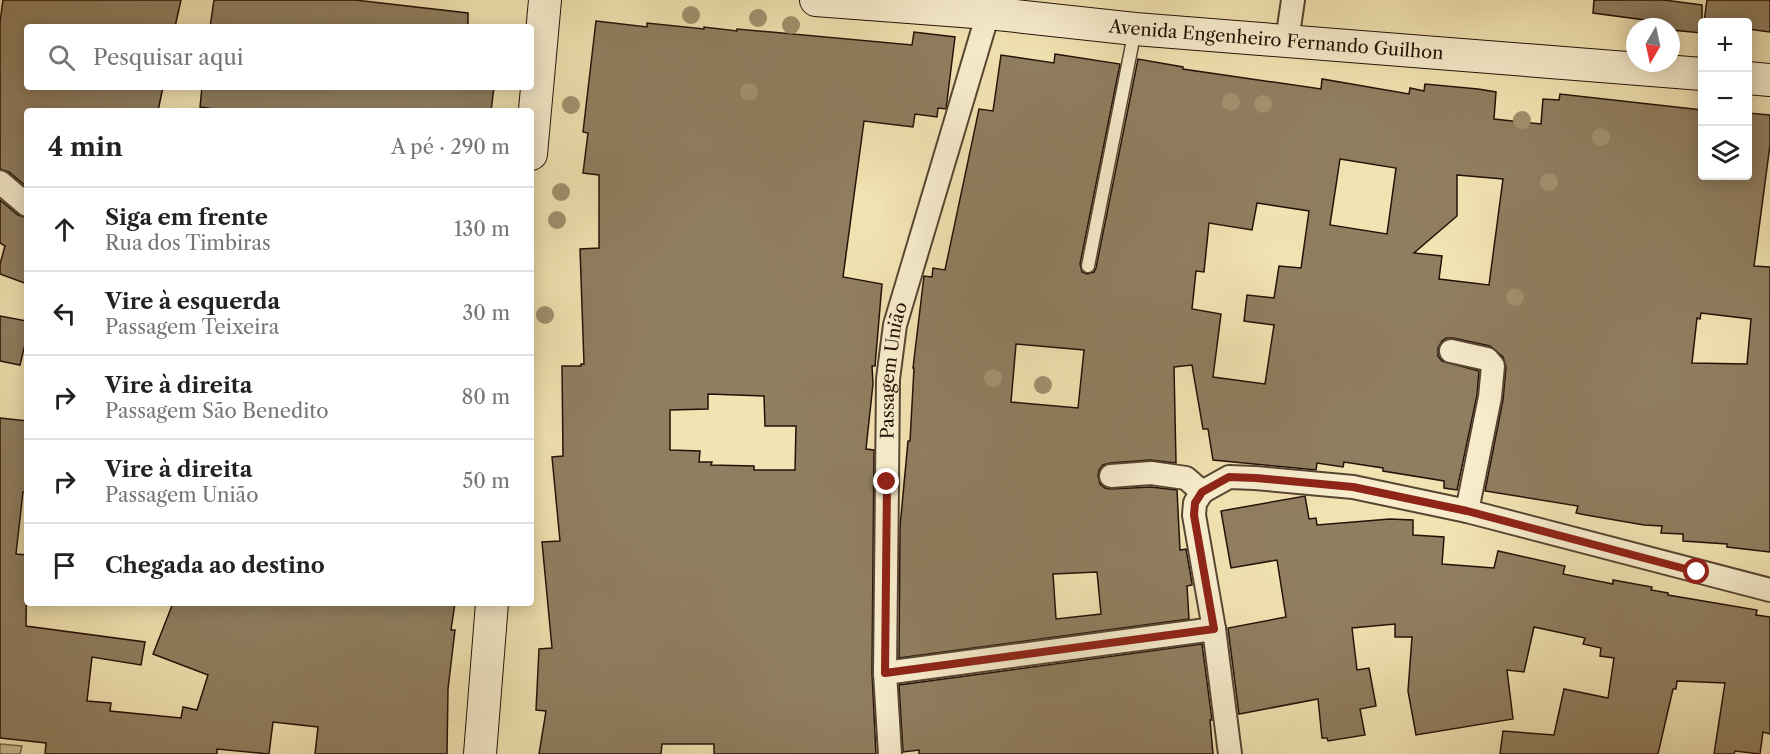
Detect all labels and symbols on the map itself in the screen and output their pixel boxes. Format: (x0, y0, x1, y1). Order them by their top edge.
street label: Avenida Engenheiro Fernando Guilhon (1107, 15, 1444, 64)
north arrow (1626, 18, 1680, 72)
street label: Passagem União (876, 299, 912, 439)
route end (873, 468, 899, 494)
route start (1683, 558, 1709, 584)

